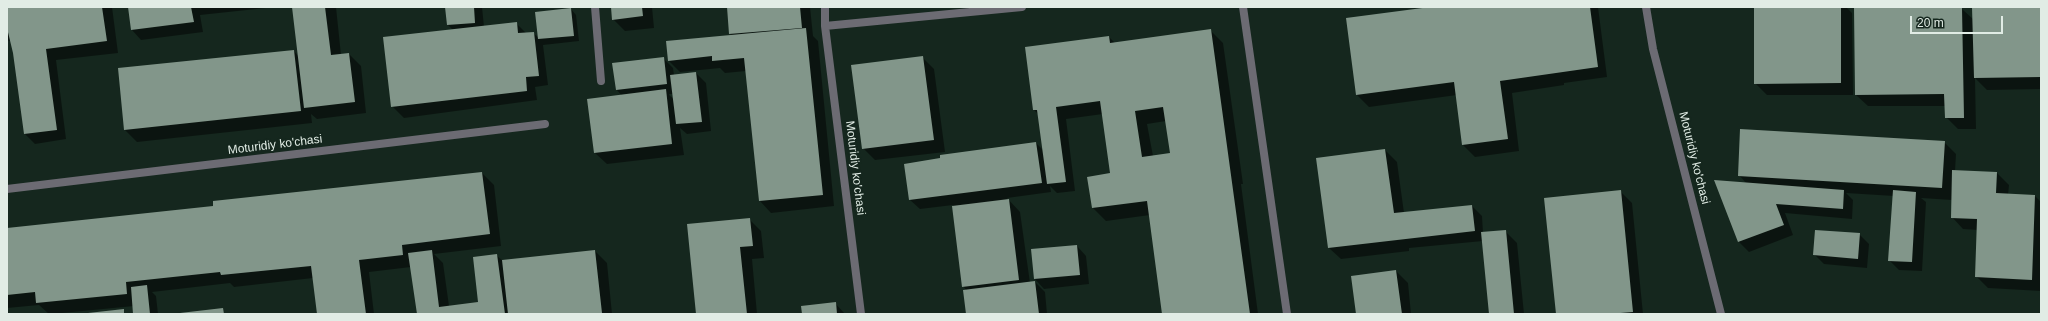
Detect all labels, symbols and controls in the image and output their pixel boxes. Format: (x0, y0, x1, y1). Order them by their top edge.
scale bar (1912, 8, 2005, 34)
text: 20 m (1917, 16, 1944, 30)
street label: Moturidiy ko'chasi (1676, 110, 1712, 206)
street label: Moturidiy ko'chasi (842, 120, 868, 216)
street label: Moturidiy ko'chasi (227, 132, 323, 158)

